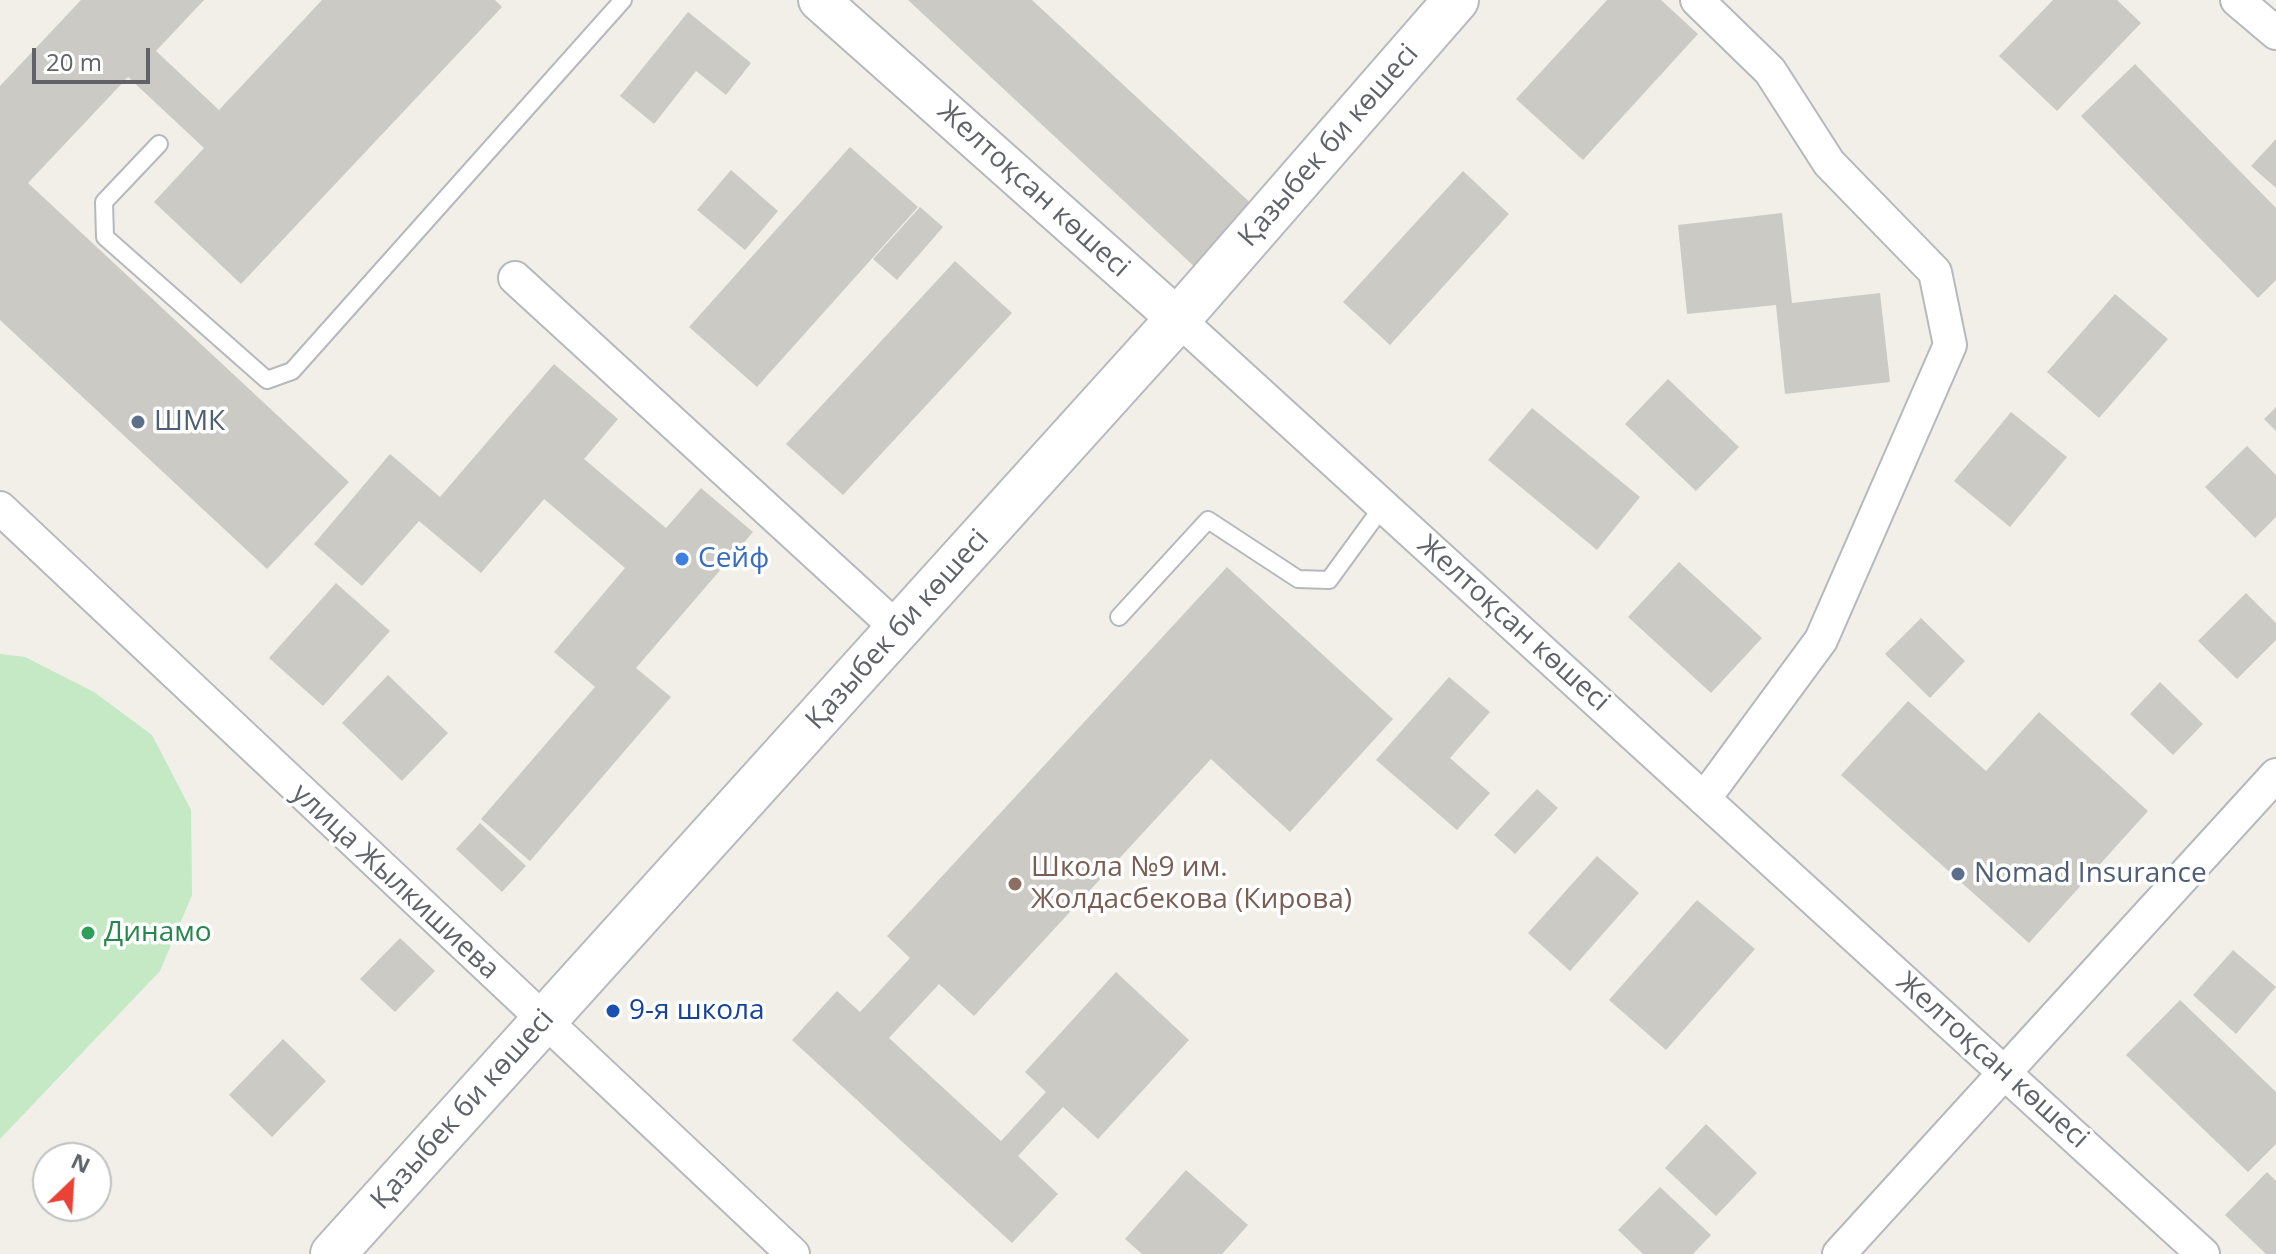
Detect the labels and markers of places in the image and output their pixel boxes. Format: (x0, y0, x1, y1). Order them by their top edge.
place label: ШМК (154, 405, 225, 439)
marker: ШМК (129, 413, 147, 431)
place label: Сейф (698, 542, 769, 576)
marker: Сейф (673, 550, 691, 568)
place label: Школа №9 им. Жолдасбекова (Кирова) (1031, 851, 1352, 917)
place label: Nomad Insurance (1974, 857, 2207, 891)
marker: Nomad Insurance (1949, 865, 1967, 883)
marker: Школа №9 им. Жолдасбекова (Кирова) (1006, 875, 1024, 893)
place label: Динамо (104, 916, 212, 950)
marker: Динамо (79, 924, 97, 942)
place label: 9-я школа (629, 994, 765, 1028)
marker: 9-я школа (604, 1002, 622, 1020)

